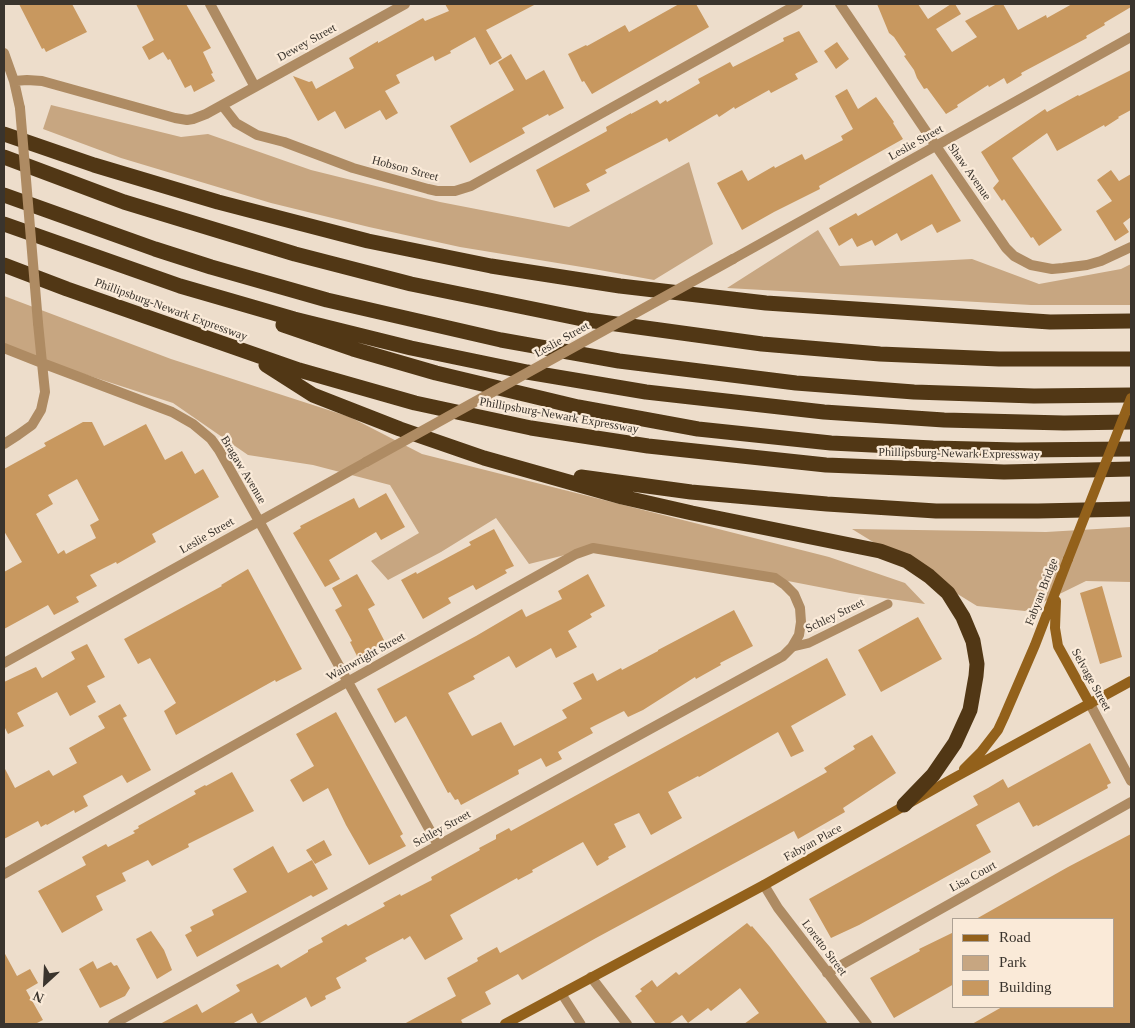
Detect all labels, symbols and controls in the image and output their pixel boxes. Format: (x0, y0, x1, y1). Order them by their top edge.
street label: Dewey Street (275, 21, 339, 65)
street label: Leslie Street (886, 122, 946, 164)
street label: Shaw Avenue (944, 141, 994, 203)
street label: Hobson Street (370, 153, 440, 185)
street label: Phillipsburg-Newark Expressway (93, 276, 249, 344)
street label: Leslie Street (532, 319, 592, 361)
street label: Phillipsburg-Newark Expressway (478, 395, 640, 437)
street label: Bragaw Avenue (217, 433, 269, 507)
street label: Phillipsburg-Newark Expressway (878, 445, 1040, 463)
street label: Leslie Street (177, 515, 237, 557)
street label: Fabyan Bridge (1023, 556, 1061, 628)
street label: Schley Street (803, 596, 867, 636)
street label: Wainwright Street (324, 630, 408, 684)
street label: Selvage Street (1068, 646, 1114, 714)
street label: Schley Street (411, 807, 473, 851)
street label: Fabyan Place (781, 821, 845, 865)
street label: Lisa Court (947, 858, 999, 896)
street label: Loretto Street (798, 917, 850, 979)
legend (952, 918, 1115, 1008)
text: Road (999, 929, 1031, 945)
text: Park (999, 954, 1027, 970)
north arrow (20, 958, 70, 1008)
text: Building (999, 979, 1052, 995)
text: N (31, 988, 46, 1006)

